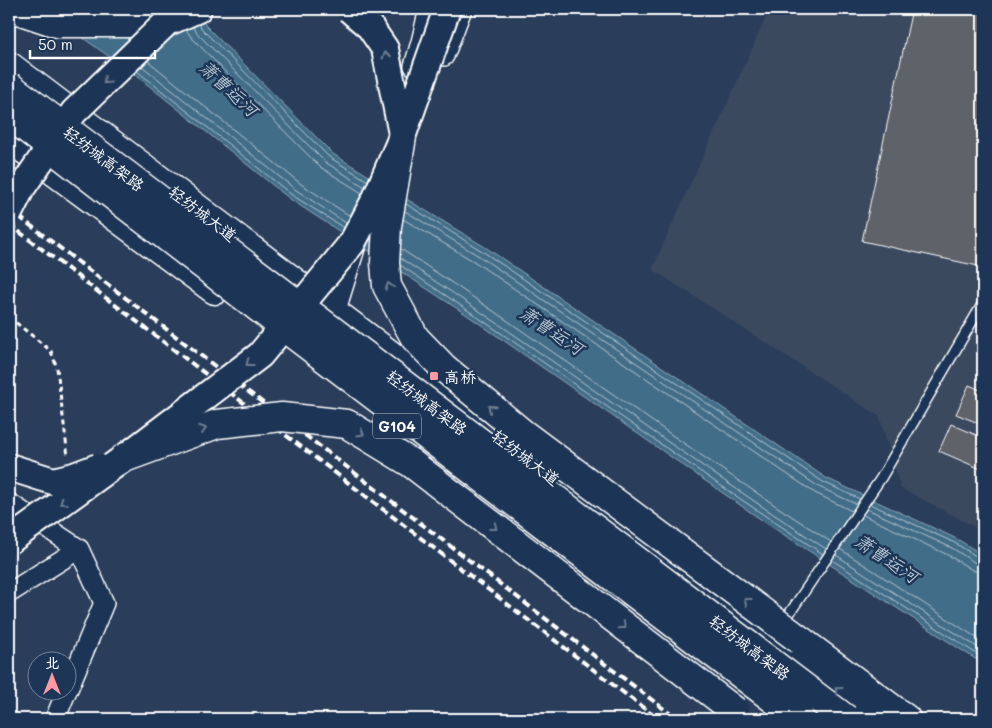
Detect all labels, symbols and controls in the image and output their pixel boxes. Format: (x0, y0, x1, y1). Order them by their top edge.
scale bar (30, 28, 155, 60)
text: 50 m (38, 34, 73, 54)
one-way arrow (382, 51, 392, 59)
water label: 萧曹运河 (194, 55, 266, 123)
one-way arrow (102, 75, 111, 84)
street label: 轻纺城高架路 (59, 121, 149, 195)
street label: 轻纺城大道 (165, 181, 241, 245)
one-way arrow (384, 282, 394, 291)
water label: 萧曹运河 (515, 300, 591, 362)
one-way arrow (246, 358, 255, 366)
street label: 轻纺城高架路 (382, 365, 472, 439)
place label: 高桥 (444, 366, 476, 387)
marker: 高桥 (428, 370, 440, 382)
one-way arrow (488, 406, 497, 414)
road number: G104 (373, 414, 421, 438)
one-way arrow (198, 425, 207, 435)
street label: 轻纺城大道 (488, 425, 564, 489)
one-way arrow (356, 427, 365, 437)
one-way arrow (60, 497, 69, 505)
one-way arrow (488, 521, 497, 529)
water label: 萧曹运河 (850, 528, 926, 590)
one-way arrow (743, 598, 753, 607)
street label: 轻纺城高架路 (705, 610, 795, 684)
one-way arrow (617, 620, 626, 628)
north arrow (28, 650, 78, 700)
text: 北 (45, 653, 59, 672)
one-way arrow (834, 687, 843, 696)

